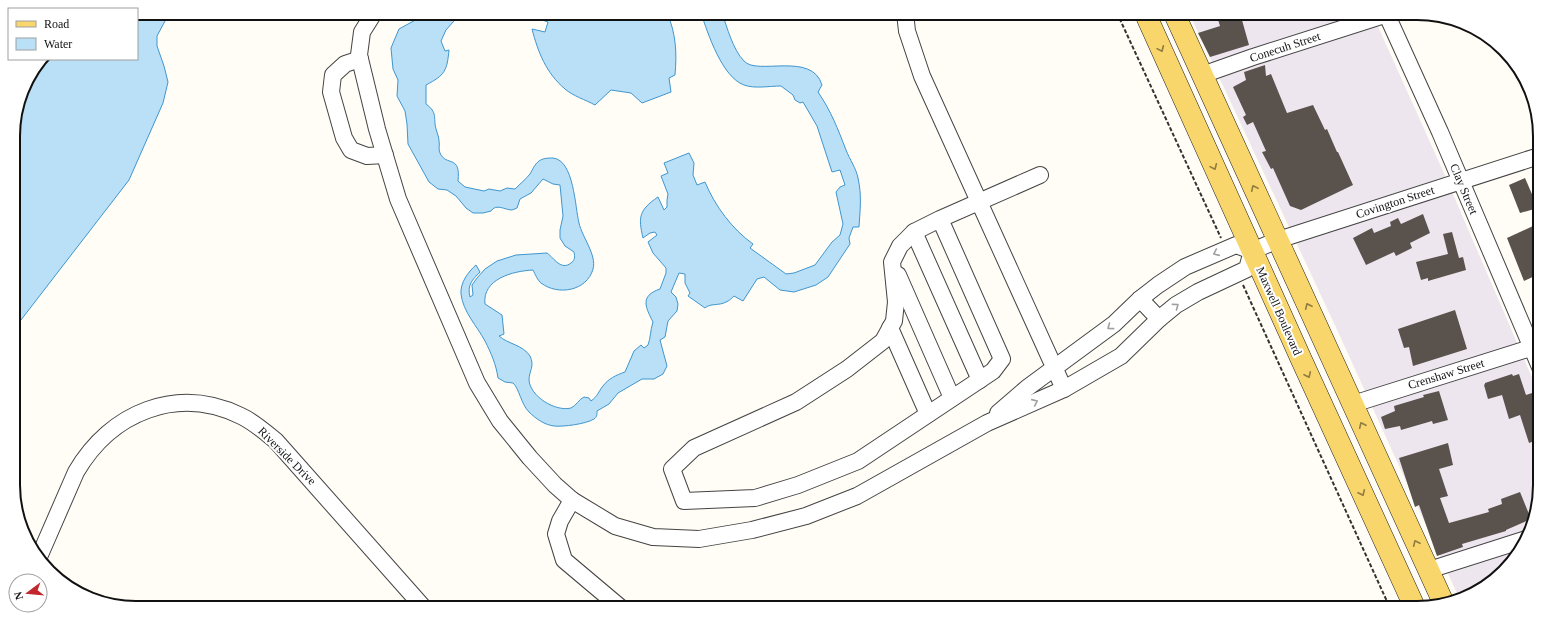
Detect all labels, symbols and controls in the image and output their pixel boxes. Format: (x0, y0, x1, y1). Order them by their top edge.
legend (8, 8, 138, 60)
text: Road (44, 17, 69, 31)
street label: Conecuh Street (1248, 29, 1323, 65)
text: Water (44, 37, 72, 51)
one-way arrow (1156, 44, 1164, 52)
street label: Clay Street (1447, 162, 1481, 217)
one-way arrow (1209, 163, 1217, 170)
street label: Covington Street (1354, 183, 1437, 221)
one-way arrow (1251, 185, 1259, 193)
one-way arrow (1213, 248, 1220, 256)
street label: Maxwell Boulevard (1253, 264, 1305, 358)
one-way arrow (1172, 303, 1179, 311)
one-way arrow (1305, 303, 1313, 311)
one-way arrow (1108, 322, 1115, 329)
street label: Crenshaw Street (1406, 356, 1486, 392)
one-way arrow (1303, 371, 1311, 378)
one-way arrow (1031, 399, 1039, 407)
one-way arrow (1359, 421, 1367, 429)
street label: Riverside Drive (255, 424, 319, 488)
one-way arrow (1357, 489, 1365, 497)
one-way arrow (1413, 540, 1421, 547)
north arrow (8, 573, 48, 613)
text: N (12, 590, 25, 601)

